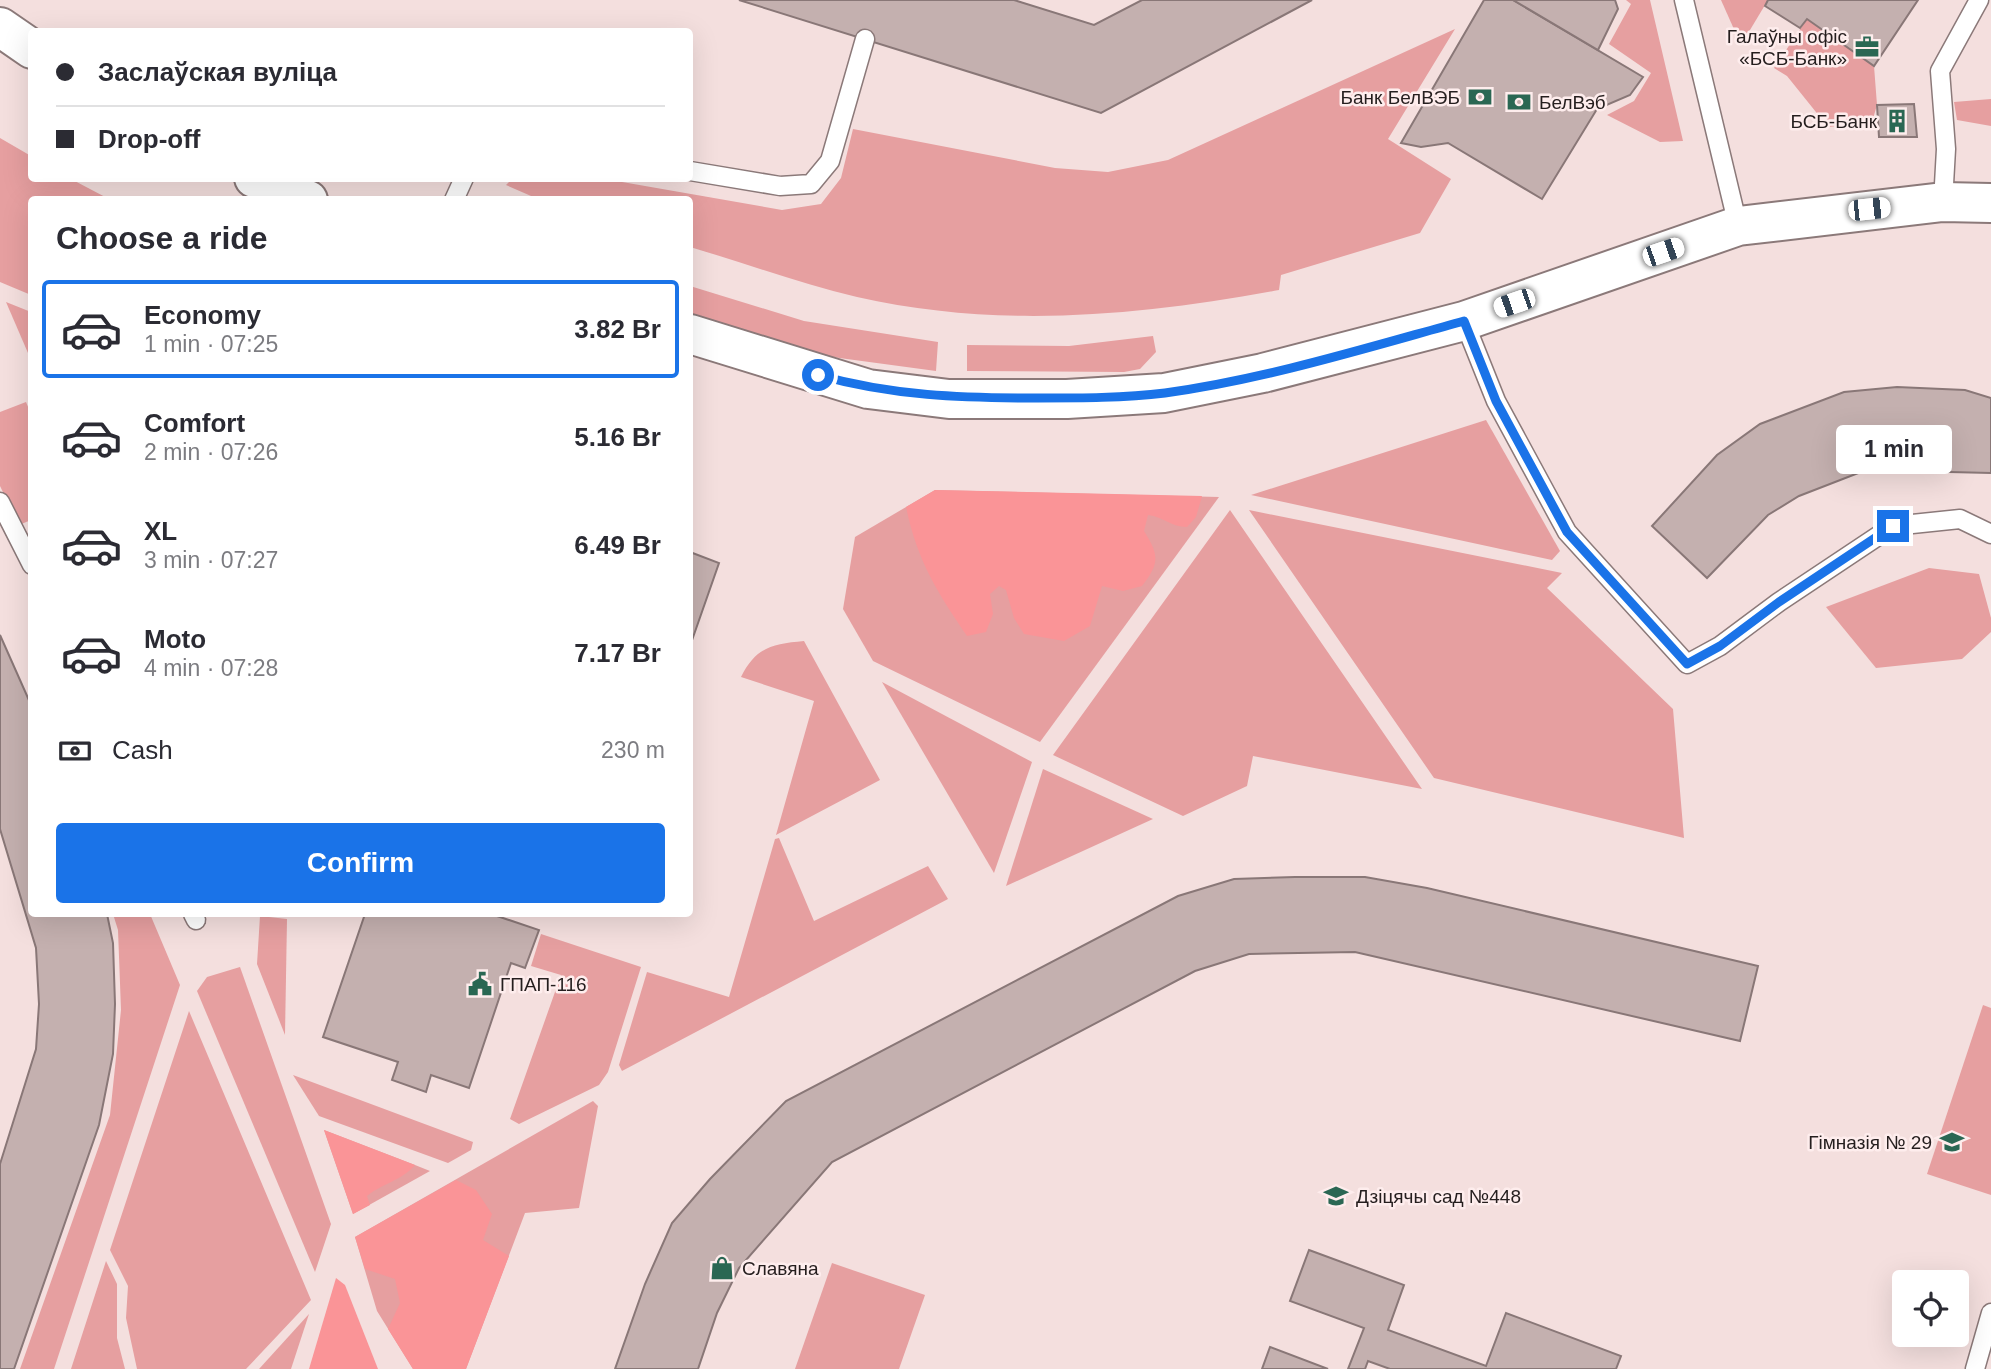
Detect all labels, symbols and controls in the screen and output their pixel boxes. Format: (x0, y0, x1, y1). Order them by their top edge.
place label: Галаўны офіс «БСБ-Банк» (1727, 26, 1847, 69)
office icon: Галаўны офіс «БСБ-Банк» (1853, 33, 1881, 61)
text: Заслаўская вуліца (98, 57, 337, 87)
bank icon: Банк БелВЭБ (1466, 83, 1494, 111)
place label: Банк БелВЭБ (1341, 87, 1460, 108)
bank icon: БелВэб (1505, 88, 1533, 116)
place label: БелВэб (1539, 92, 1606, 113)
building icon: БСБ-Банк (1883, 107, 1911, 135)
place label: БСБ-Банк (1790, 111, 1878, 132)
text: Drop-off (98, 124, 201, 154)
car (1848, 196, 1891, 222)
text: Choose a ride (56, 220, 268, 256)
car (1640, 235, 1687, 269)
car (1491, 286, 1538, 320)
icon: car (60, 298, 123, 361)
text: Economy (144, 300, 261, 330)
text: 3.82 Br (574, 314, 661, 344)
text: 1 min · 07:25 (144, 331, 278, 357)
route start (802, 359, 834, 391)
icon: car (60, 406, 123, 469)
text: Comfort (144, 408, 245, 438)
text: 5.16 Br (574, 422, 661, 452)
callout: 1 min (1835, 424, 1951, 474)
text: 1 min (1864, 436, 1924, 462)
text: 2 min · 07:26 (144, 439, 278, 465)
route end (1877, 510, 1909, 542)
icon: car (60, 514, 123, 577)
text: XL (144, 516, 177, 546)
text: 6.49 Br (574, 530, 661, 560)
text: 3 min · 07:27 (144, 547, 278, 573)
icon: car (60, 622, 123, 685)
text: Moto (144, 624, 206, 654)
text: 7.17 Br (574, 638, 661, 668)
text: 4 min · 07:28 (144, 655, 278, 681)
icon: cash (56, 732, 94, 770)
text: Cash (112, 735, 173, 765)
text: 230 m (601, 737, 665, 763)
button: Confirm (56, 823, 665, 903)
public building icon: ГПАП-116 (466, 970, 494, 998)
place label: ГПАП-116 (500, 974, 587, 995)
school or university icon: Гімназія № 29 (1938, 1128, 1966, 1156)
place label: Гімназія № 29 (1808, 1132, 1932, 1153)
school or university icon: Дзіцячы сад №448 (1322, 1182, 1350, 1210)
place label: Дзіцячы сад №448 (1356, 1186, 1521, 1207)
shop icon: Славяна (708, 1254, 736, 1282)
place label: Славяна (742, 1258, 819, 1279)
map controls (1892, 1270, 1969, 1347)
button: locate (1892, 1270, 1969, 1347)

